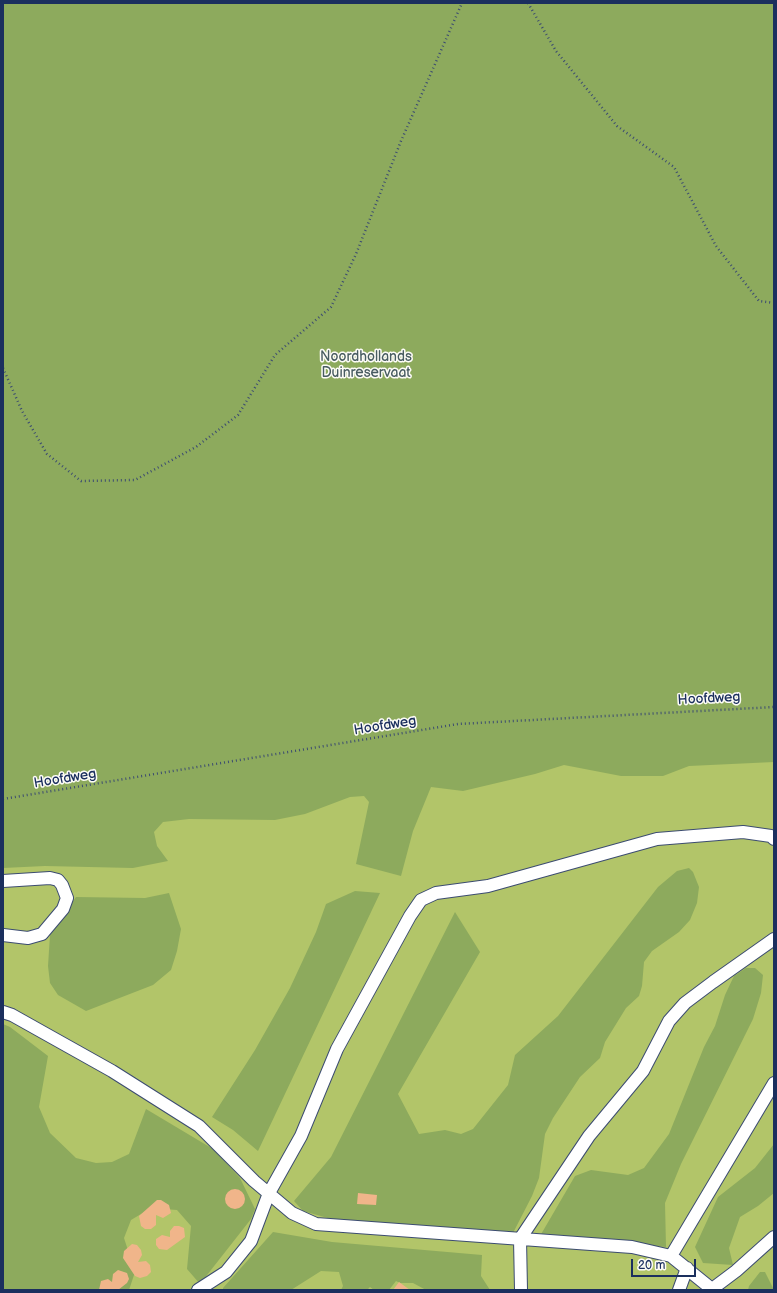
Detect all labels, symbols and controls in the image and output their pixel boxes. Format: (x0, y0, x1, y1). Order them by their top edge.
park label: Noordhollands Duinreservaat (320, 349, 412, 382)
street label: Hoofdweg (677, 689, 741, 709)
street label: Hoofdweg (353, 713, 417, 739)
street label: Hoofdweg (33, 766, 97, 792)
scale bar (633, 1251, 698, 1277)
text: 20 m (638, 1258, 665, 1273)

